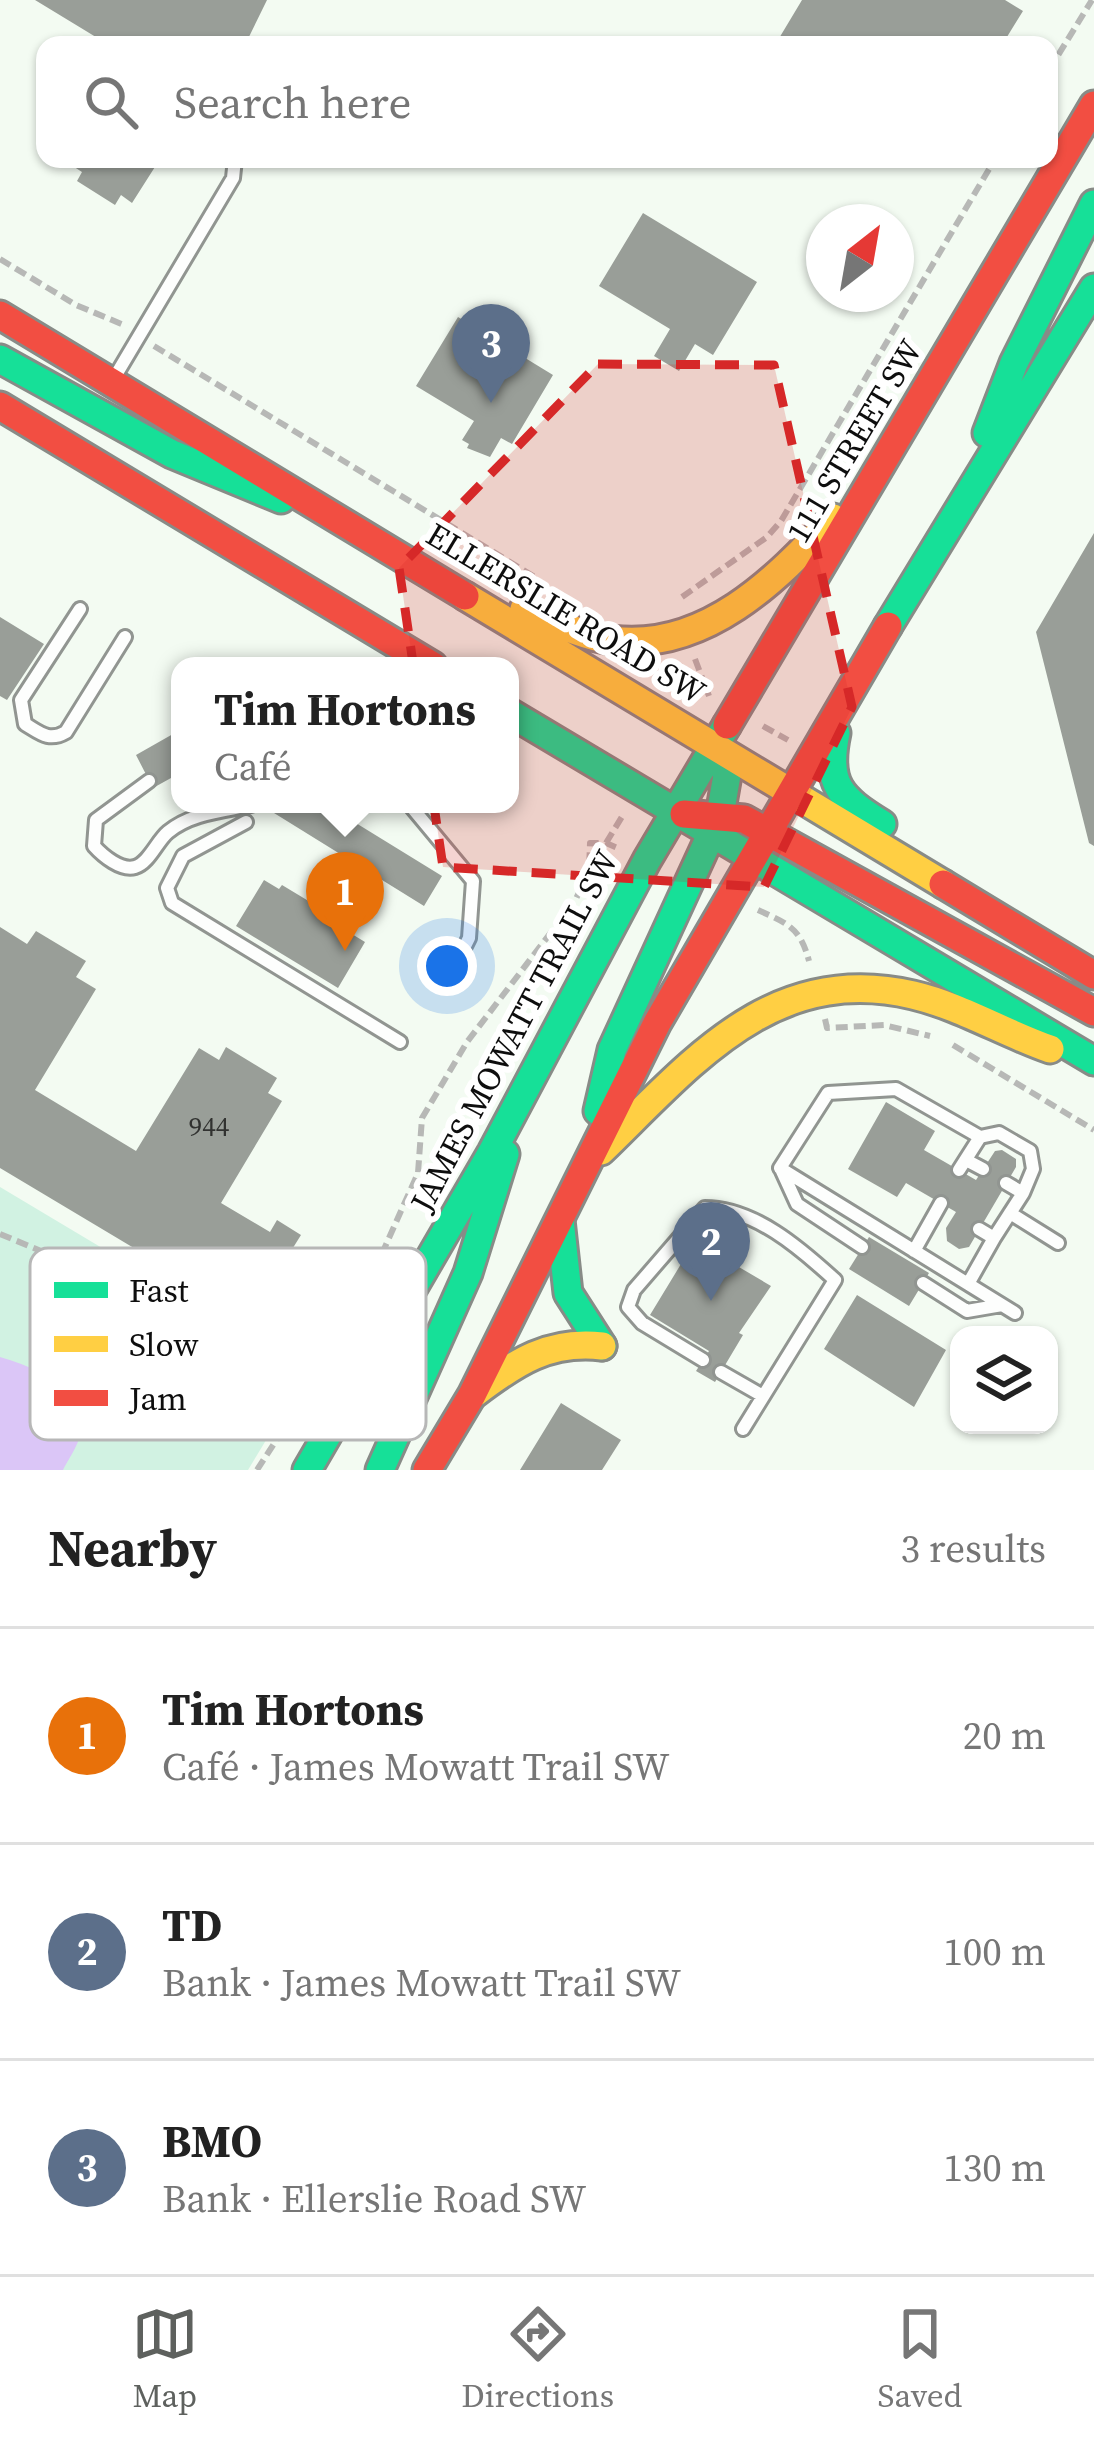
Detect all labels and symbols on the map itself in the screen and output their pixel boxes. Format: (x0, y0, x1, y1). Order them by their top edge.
north arrow (806, 204, 914, 312)
pin: 3 (452, 304, 530, 403)
street label: 111 STREET SW (776, 331, 933, 551)
street label: ELLERSLIE ROAD SW (418, 512, 714, 714)
street label: JAMES MOWATT TRAIL SW (399, 842, 629, 1221)
pin: 1 (306, 852, 384, 951)
your location (417, 936, 477, 996)
house number: 944 (189, 1108, 230, 1145)
pin: 2 (672, 1202, 750, 1301)
legend (30, 1248, 426, 1440)
text: Fast (129, 1268, 189, 1313)
text: Slow (129, 1322, 199, 1367)
text: Jam (128, 1376, 187, 1421)

